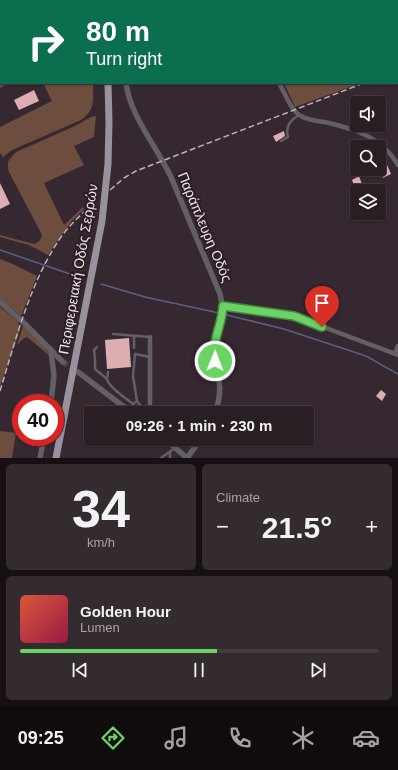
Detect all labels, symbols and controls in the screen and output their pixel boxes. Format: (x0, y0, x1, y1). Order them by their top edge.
icon: right (20, 16, 72, 68)
text: 80 m (86, 16, 150, 47)
text: Turn right (86, 49, 162, 69)
map controls (350, 96, 386, 220)
button: sound (350, 96, 386, 132)
button: search (350, 140, 386, 176)
street label: Παράπλευρη Οδός (175, 170, 235, 285)
street label: Περιφερειακή Οδός Σερρών (55, 183, 101, 355)
button: layers (350, 184, 386, 220)
pin (305, 286, 339, 327)
icon: arrive (311, 292, 333, 314)
position arrow (194, 340, 236, 382)
speed limit sign: 40 (12, 394, 64, 446)
text: 09:26 · 1 min · 230 m (126, 417, 272, 434)
text: 34 (72, 480, 130, 538)
text: Climate (216, 490, 260, 505)
text: 21.5° (262, 511, 332, 544)
text: − (216, 514, 229, 539)
text: + (365, 514, 378, 539)
text: km/h (87, 535, 115, 550)
text: Golden Hour (80, 603, 171, 620)
text: Lumen (80, 620, 120, 635)
icon: previous (69, 659, 91, 681)
icon: pause (188, 659, 210, 681)
icon: next (307, 659, 329, 681)
icon: directions (99, 724, 127, 752)
icon: music (162, 724, 190, 752)
icon: phone (226, 724, 254, 752)
icon: climate (289, 724, 317, 752)
icon: car (352, 724, 380, 752)
text: 09:25 (18, 728, 64, 748)

